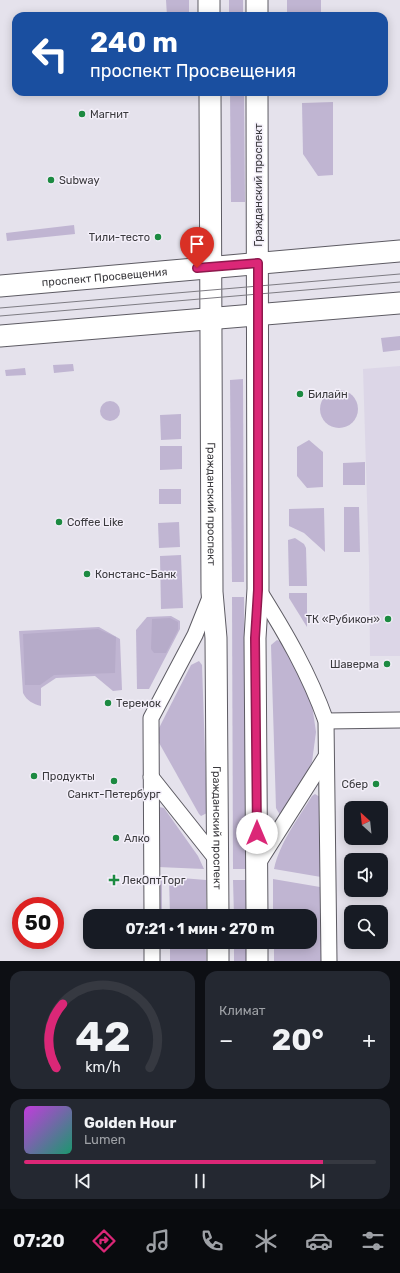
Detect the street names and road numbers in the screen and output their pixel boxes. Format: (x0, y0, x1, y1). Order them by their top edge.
street label: Гражданский проспект (252, 123, 265, 247)
street label: проспект Просвещения (41, 265, 168, 289)
street label: Гражданский проспект (205, 442, 218, 566)
street label: Гражданский проспект (210, 766, 224, 890)

